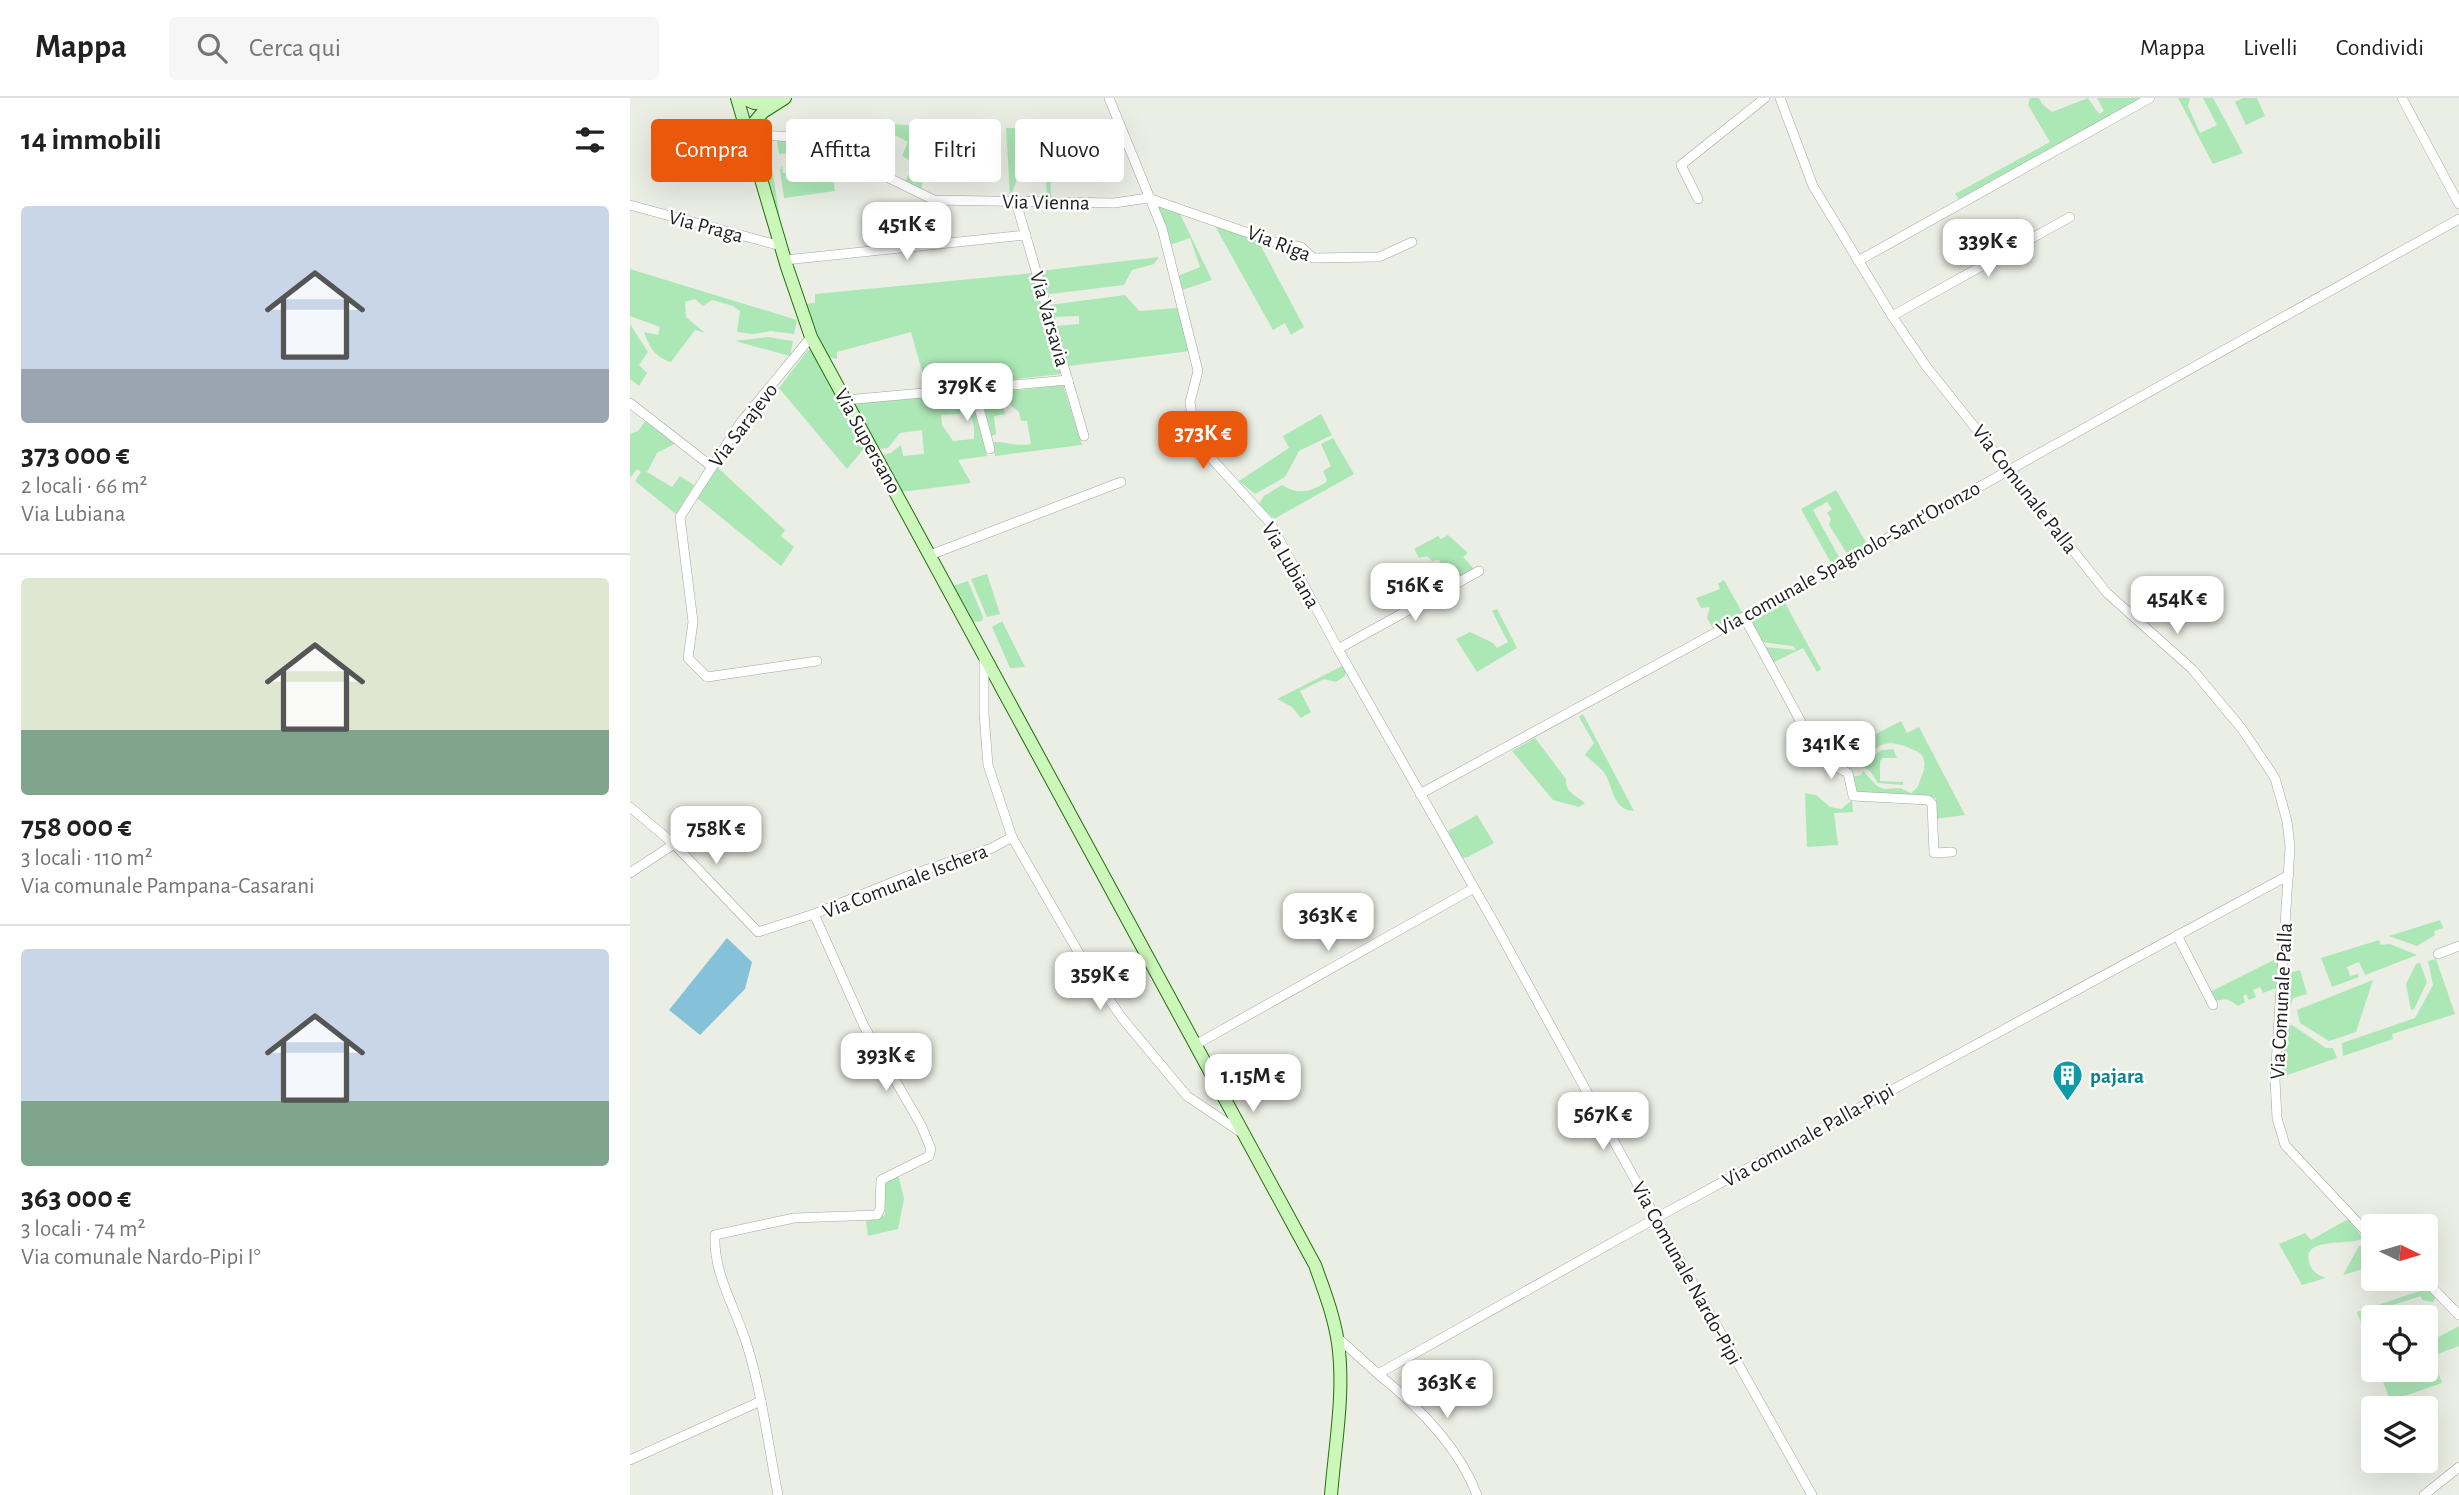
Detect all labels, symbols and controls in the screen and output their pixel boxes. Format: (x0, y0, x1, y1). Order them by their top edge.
search box (169, 17, 659, 80)
icon: search (193, 29, 231, 67)
text: Mappa (35, 31, 127, 64)
text: Cerca qui (249, 35, 341, 61)
text: Mappa (2140, 36, 2205, 60)
text: Livelli (2243, 36, 2298, 60)
text: Condividi (2336, 36, 2424, 60)
chip: Compra (651, 119, 772, 182)
chip: Affitta (786, 119, 895, 182)
chip: Filtri (909, 119, 1001, 182)
chip: Nuovo (1015, 119, 1124, 182)
icon: filters (571, 121, 609, 159)
text: 14 immobili (21, 125, 162, 155)
street label: Via Vienna (1002, 191, 1090, 214)
pin: 451K € (850, 202, 964, 262)
street label: Via Praga (666, 206, 746, 247)
text: 451K € (878, 213, 936, 236)
pin: 339K € (1931, 220, 2045, 279)
street label: Via Riga (1244, 222, 1314, 265)
text: 339K € (1959, 230, 2017, 253)
icon: home (252, 252, 378, 378)
street label: Via Varsavia (1026, 269, 1073, 369)
pin: 379K € (910, 364, 1024, 423)
text: 379K € (938, 374, 996, 397)
street label: Via Sarajevo (705, 379, 782, 471)
street label: Via Supersano (830, 385, 905, 497)
pin: 373K € (1146, 412, 1260, 471)
street label: Via Comunale Palla (1968, 421, 2081, 558)
text: 373K € (1174, 422, 1232, 445)
text: 373 000 € (21, 440, 130, 470)
text: 2 locali · 66 m² (21, 475, 147, 498)
street label: Via comunale Spagnolo-Sant'Oronzo (1713, 477, 1984, 640)
text: Via Lubiana (21, 503, 126, 526)
street label: Via Lubiana (1258, 519, 1324, 612)
pin: 516K € (1358, 564, 1472, 623)
text: 516K € (1387, 574, 1443, 597)
pin: 454K € (2120, 576, 2234, 636)
text: 454K € (2147, 587, 2207, 610)
icon: home (252, 624, 378, 750)
pin: 341K € (1774, 722, 1888, 781)
text: 341K € (1802, 732, 1860, 755)
pin: 758K € (659, 806, 773, 866)
text: 758 000 € (21, 812, 132, 842)
text: 758K € (687, 817, 745, 840)
street label: Via Comunale Ischera (820, 840, 991, 923)
text: 3 locali · 110 m² (21, 847, 153, 870)
text: Via comunale Pampana-Casarani (21, 875, 315, 898)
pin: 363K € (1271, 894, 1385, 953)
text: 363K € (1299, 904, 1357, 927)
street label: Via Comunale Palla (2267, 922, 2296, 1080)
pin: 359K € (1043, 953, 1157, 1012)
text: 359K € (1071, 963, 1129, 986)
icon: home (252, 995, 378, 1121)
pin: 393K € (829, 1034, 943, 1093)
text: 393K € (857, 1044, 915, 1067)
pin: 1.15M € (1188, 1054, 1318, 1114)
building icon: pajara (2050, 1059, 2084, 1103)
text: 1.15M € (1221, 1065, 1285, 1088)
place label: pajara (2090, 1066, 2144, 1087)
street label: Via comunale Palla-Pipi (1719, 1080, 1897, 1191)
pin: 567K € (1546, 1093, 1660, 1152)
text: 567K € (1574, 1103, 1632, 1126)
street label: Via Comunale Nardo-Pipi (1627, 1178, 1746, 1368)
text: 363 000 € (21, 1183, 131, 1213)
north arrow (2361, 1214, 2438, 1292)
map controls (2361, 1214, 2438, 1473)
text: 3 locali · 74 m² (21, 1218, 145, 1241)
text: Via comunale Nardo-Pipi I° (21, 1246, 260, 1269)
button: locate (2361, 1305, 2438, 1382)
pin: 363K € (1390, 1360, 1504, 1420)
text: 363K € (1418, 1371, 1476, 1394)
button: layers (2361, 1396, 2438, 1473)

